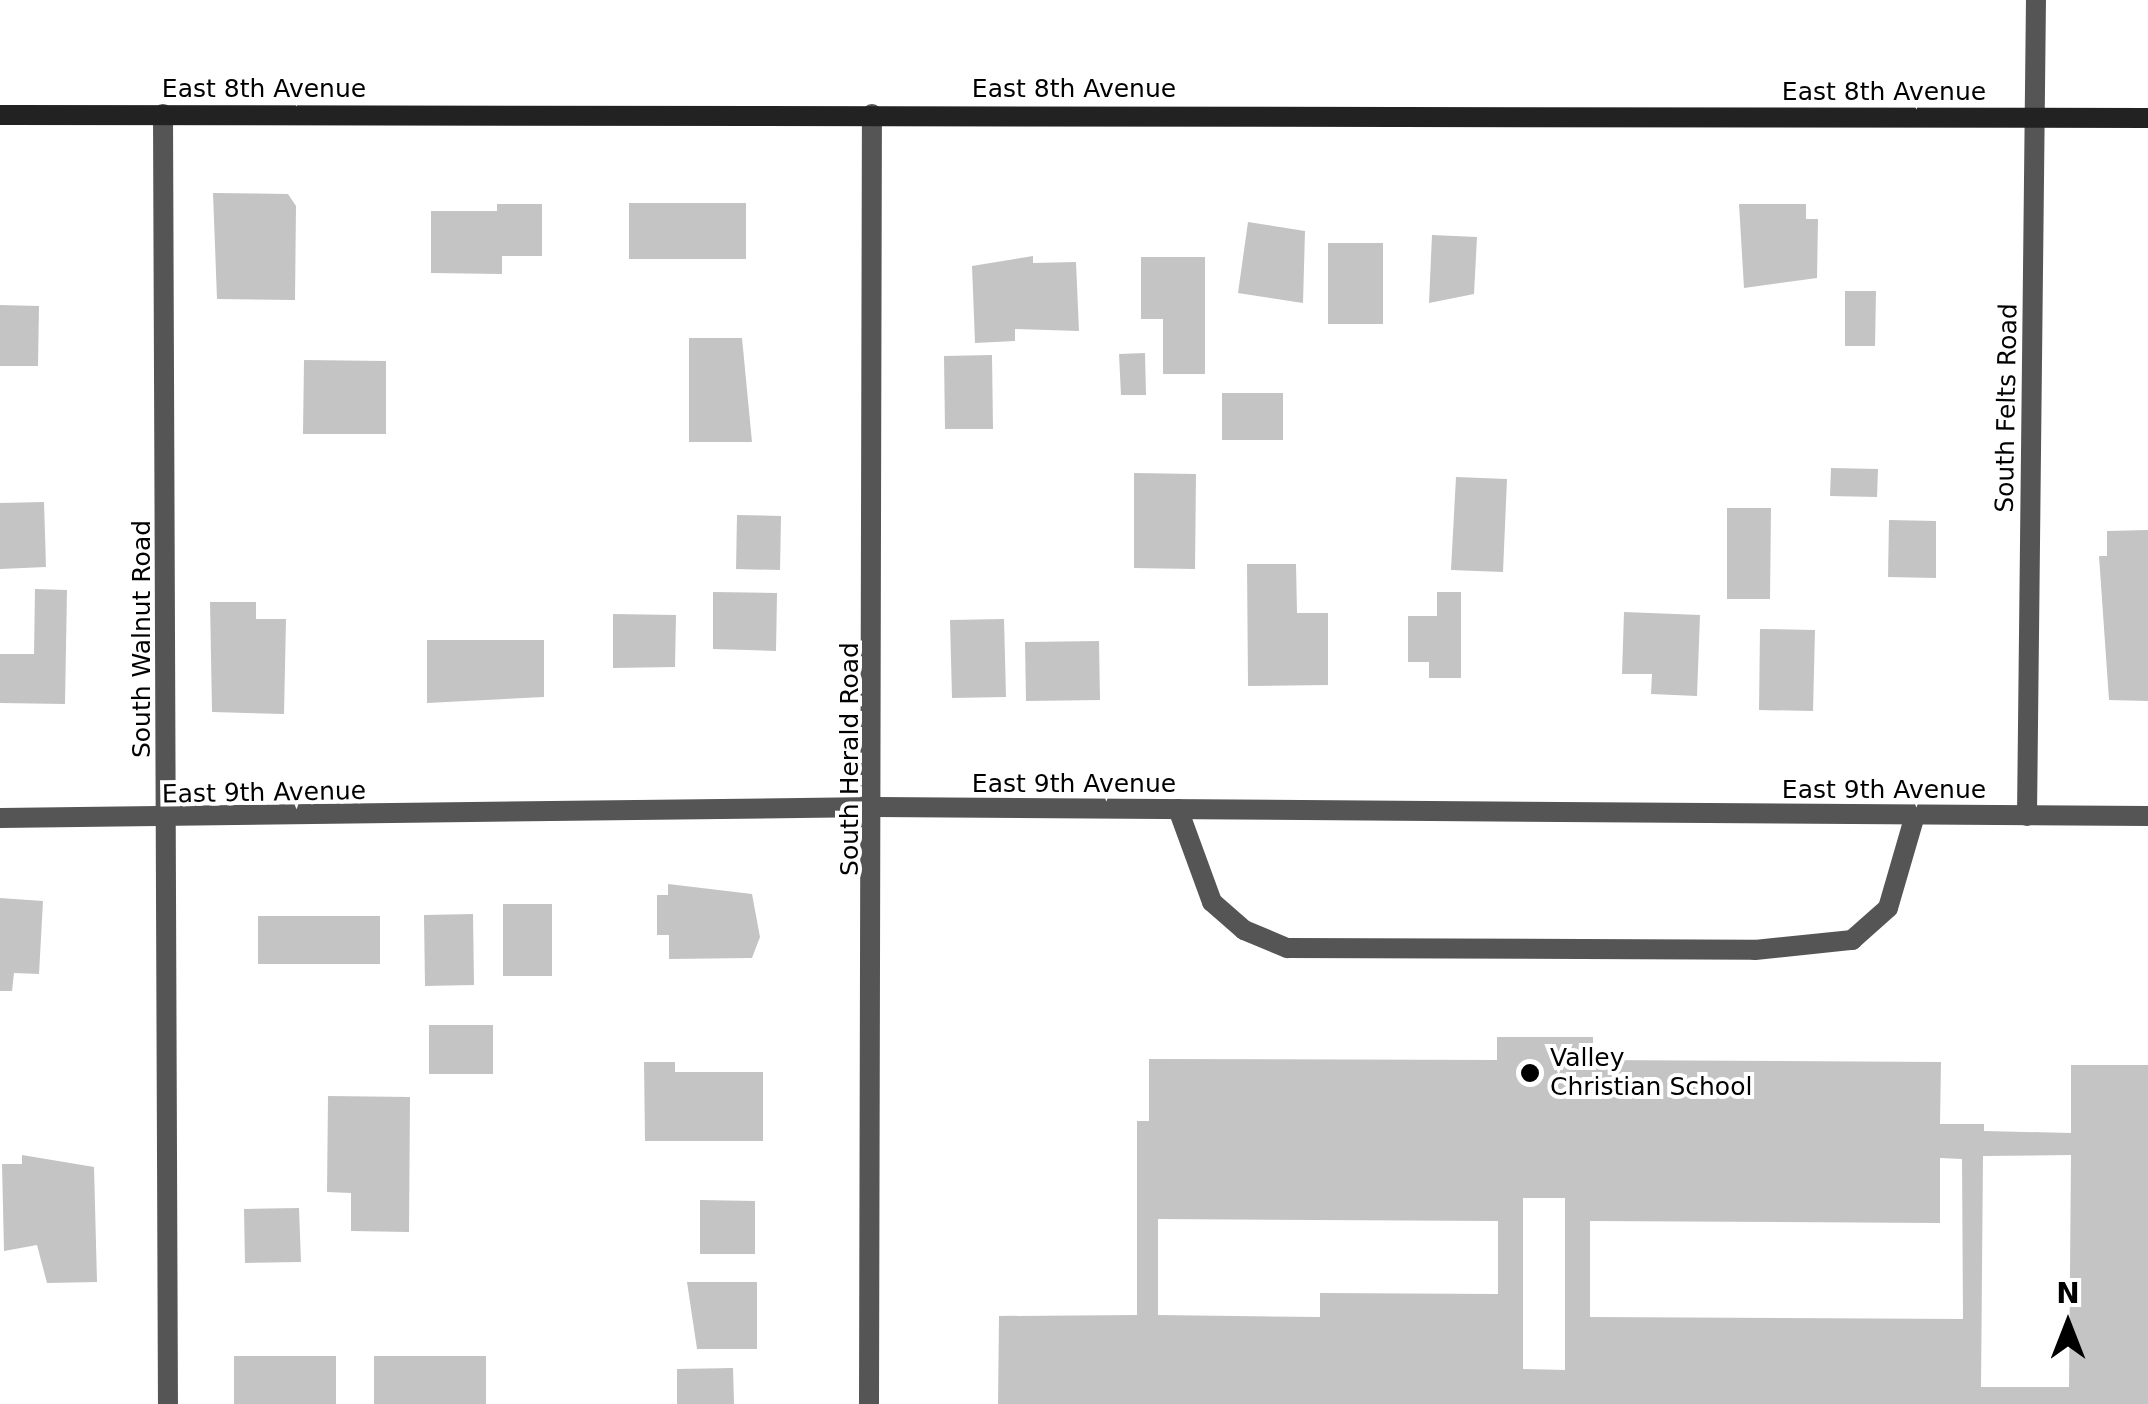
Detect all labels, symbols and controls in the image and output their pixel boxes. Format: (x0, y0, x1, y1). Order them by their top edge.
street label: East 8th Avenue (162, 74, 366, 104)
street label: East 8th Avenue (972, 74, 1176, 104)
street label: East 8th Avenue (1782, 77, 1986, 107)
street label: South Felts Road (1990, 303, 2024, 513)
street label: South Walnut Road (127, 520, 157, 758)
street label: South Herald Road (835, 642, 865, 876)
street label: East 9th Avenue (972, 769, 1176, 799)
street label: East 9th Avenue (1782, 775, 1986, 805)
street label: East 9th Avenue (162, 776, 366, 810)
place label: Valley Christian School (1550, 1044, 1752, 1103)
marker: Valley Christian School (1519, 1062, 1541, 1084)
north arrow (2018, 1274, 2118, 1374)
text: N (2056, 1277, 2080, 1310)

